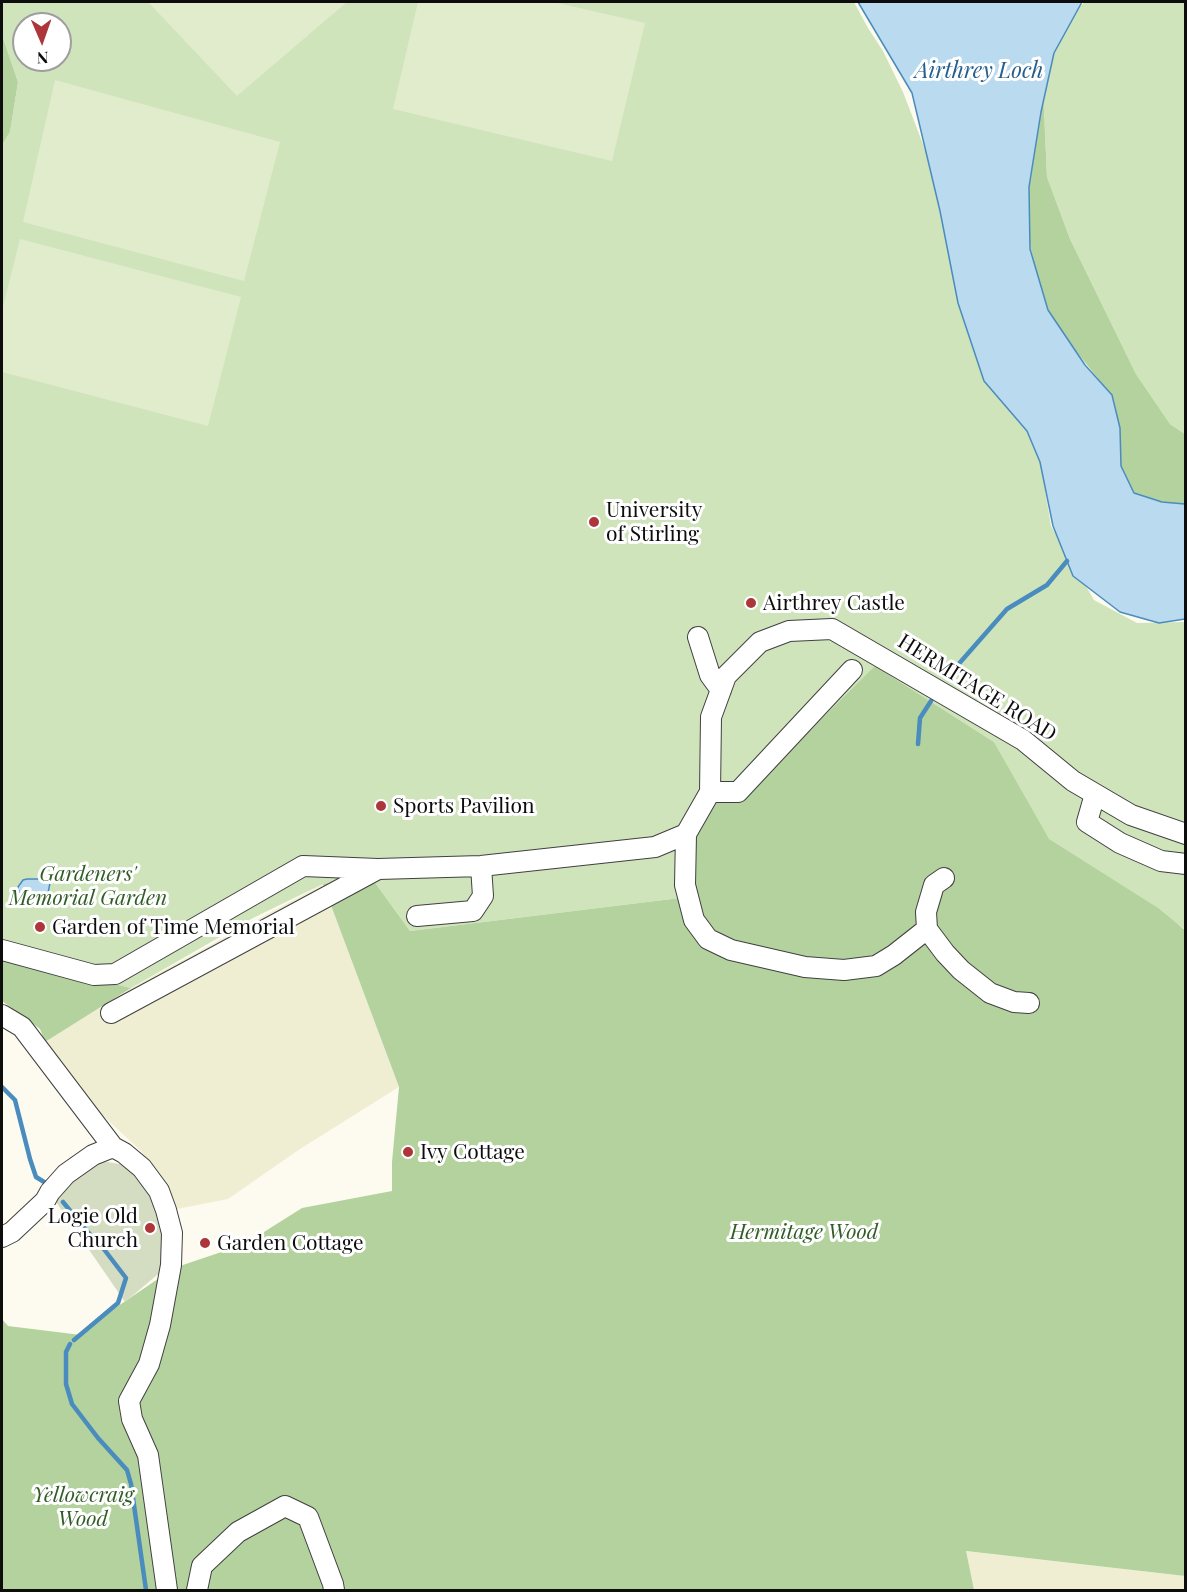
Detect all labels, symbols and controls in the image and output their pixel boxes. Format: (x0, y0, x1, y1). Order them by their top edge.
north arrow (12, 12, 72, 72)
text: N (36, 48, 49, 69)
water label: Airthrey Loch (915, 58, 1043, 84)
place label: University of Stirling (606, 497, 702, 547)
marker: University of Stirling (587, 515, 601, 529)
place label: Airthrey Castle (763, 590, 905, 616)
marker: Airthrey Castle (744, 596, 758, 610)
street label: HERMITAGE ROAD (893, 629, 1061, 747)
place label: Sports Pavilion (393, 793, 535, 819)
marker: Sports Pavilion (374, 799, 388, 813)
park label: Gardeners' Memorial Garden (9, 861, 167, 911)
place label: Garden of Time Memorial (52, 914, 295, 940)
marker: Garden of Time Memorial (33, 920, 47, 934)
place label: Ivy Cottage (420, 1139, 525, 1165)
marker: Ivy Cottage (401, 1145, 415, 1159)
place label: Logie Old Church (48, 1203, 138, 1253)
park label: Hermitage Wood (730, 1219, 878, 1245)
marker: Logie Old Church (143, 1221, 157, 1235)
place label: Garden Cottage (217, 1230, 364, 1256)
marker: Garden Cottage (198, 1236, 212, 1250)
park label: Yellowcraig Wood (32, 1482, 134, 1532)

